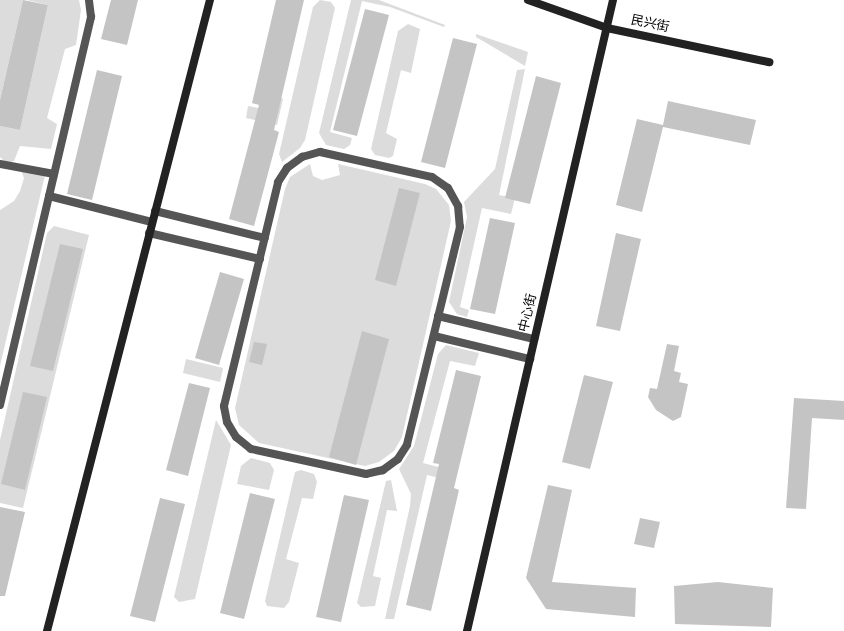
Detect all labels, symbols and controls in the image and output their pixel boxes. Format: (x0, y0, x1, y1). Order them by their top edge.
street label: 民兴街 (629, 12, 671, 36)
street label: 中心街 (516, 292, 540, 334)

